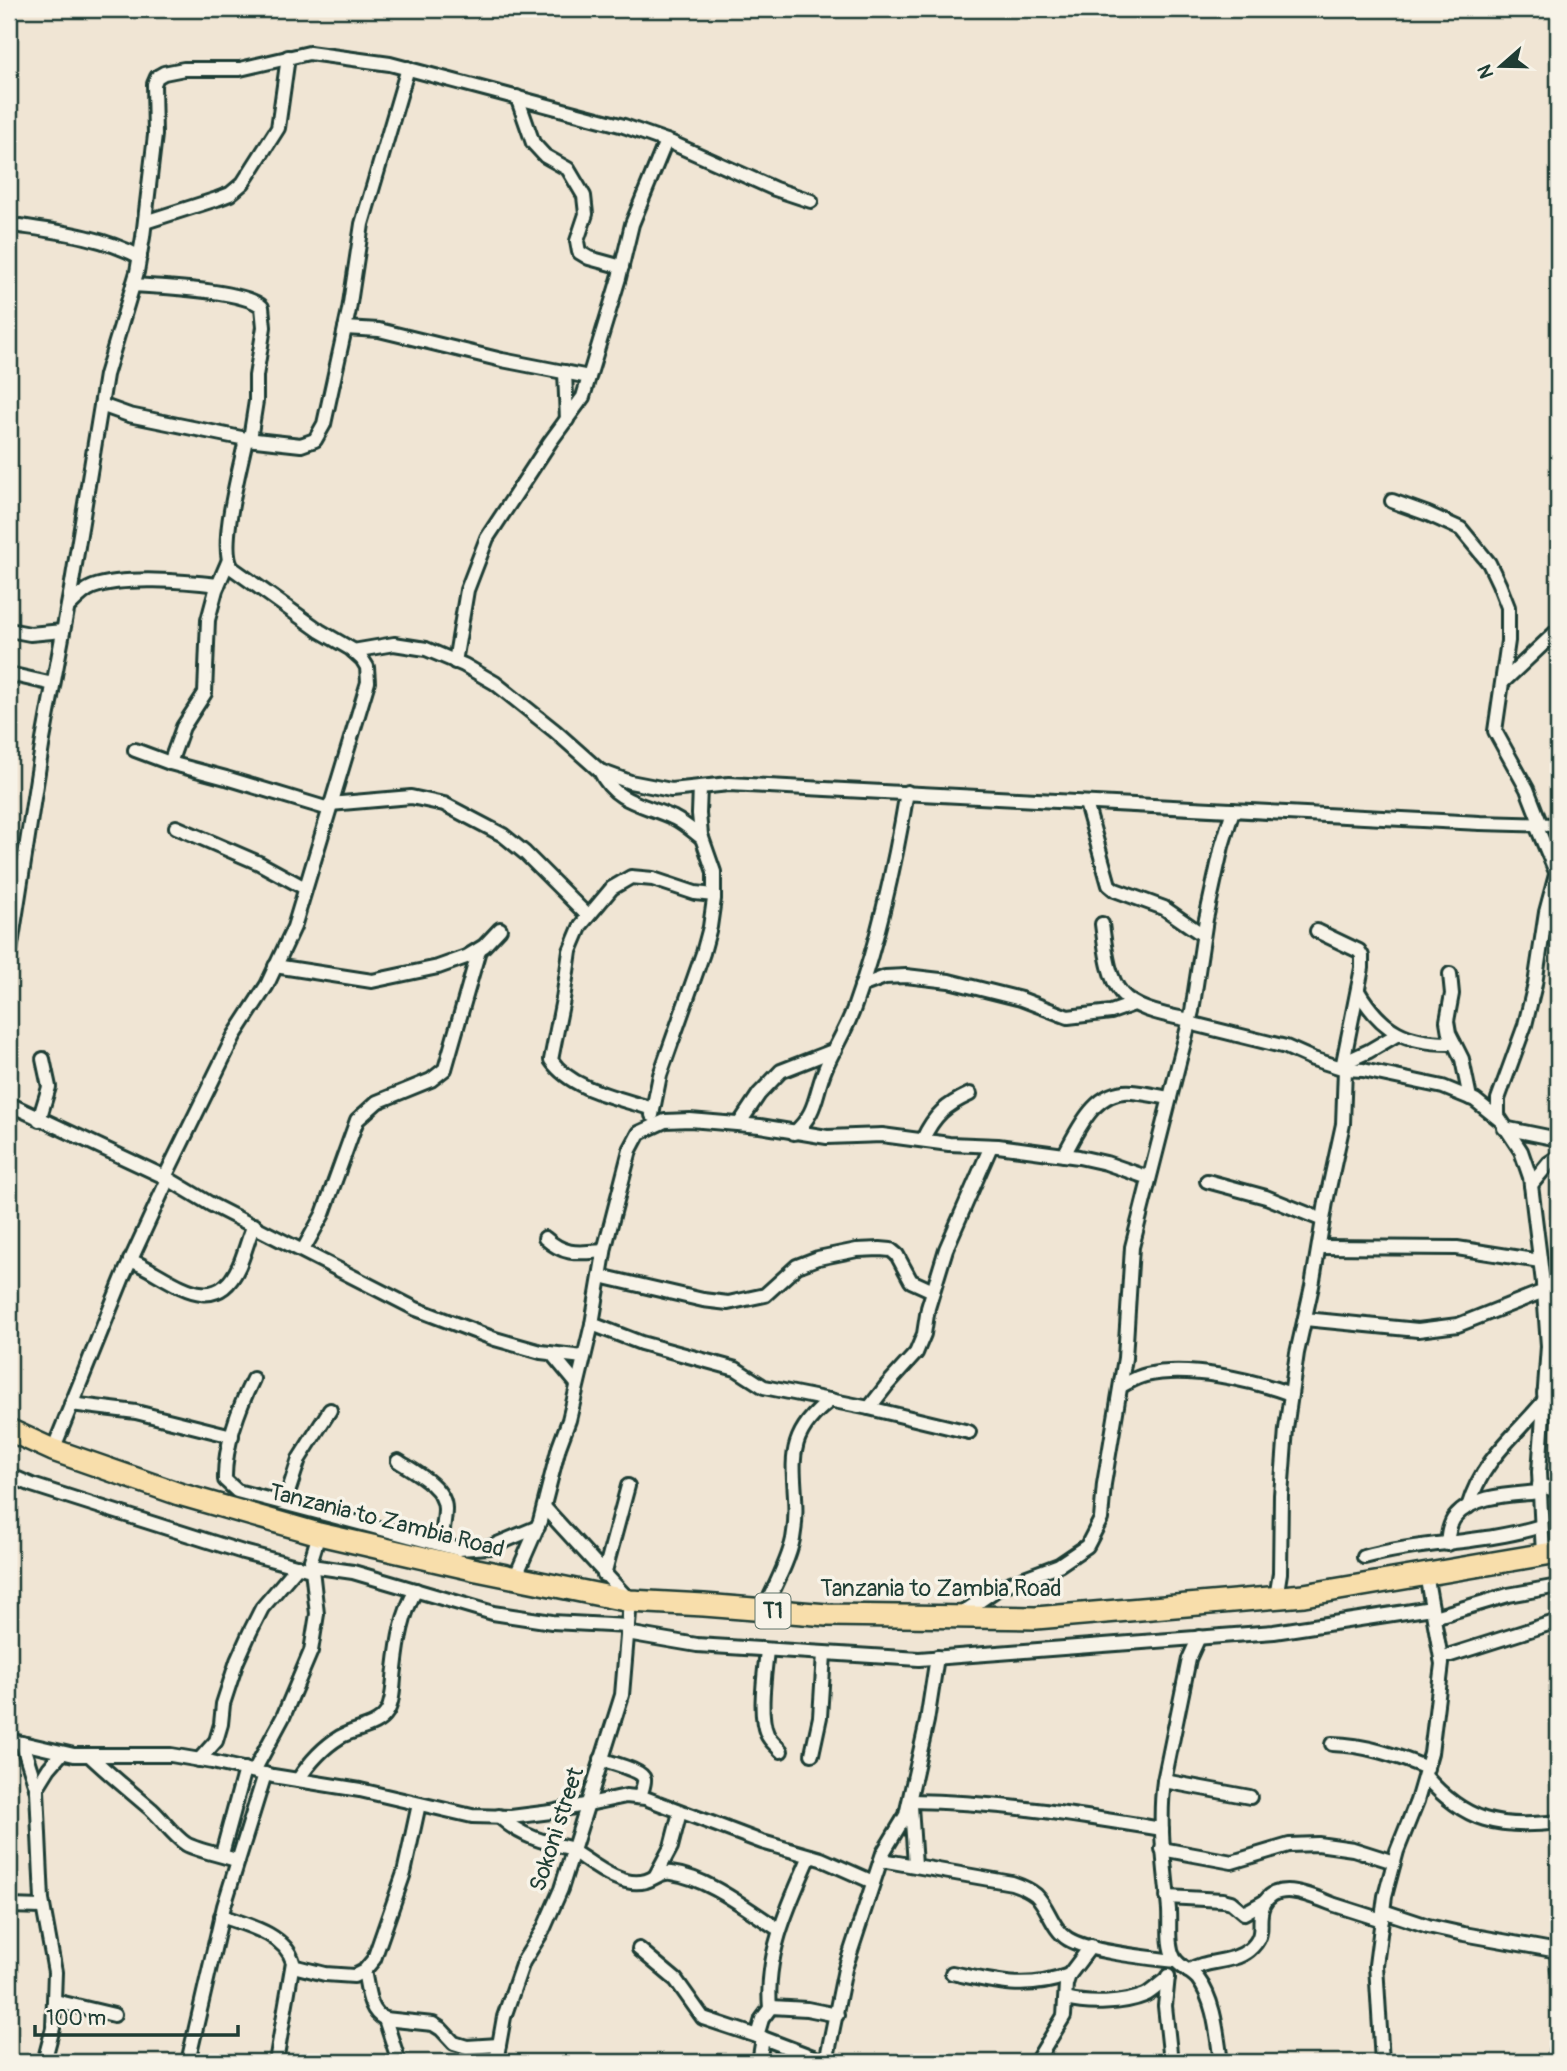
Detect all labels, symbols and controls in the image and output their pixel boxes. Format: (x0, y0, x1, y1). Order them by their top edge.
north arrow (1466, 32, 1536, 102)
text: N (1472, 61, 1499, 82)
street label: Tanzania to Zambia Road (266, 1477, 507, 1564)
street label: Tanzania to Zambia Road (820, 1574, 1062, 1603)
road number: T1 (756, 1594, 790, 1628)
street label: Sokoni street (523, 1763, 590, 1895)
scale bar (35, 1994, 238, 2038)
text: 100 m (46, 2005, 106, 2032)

